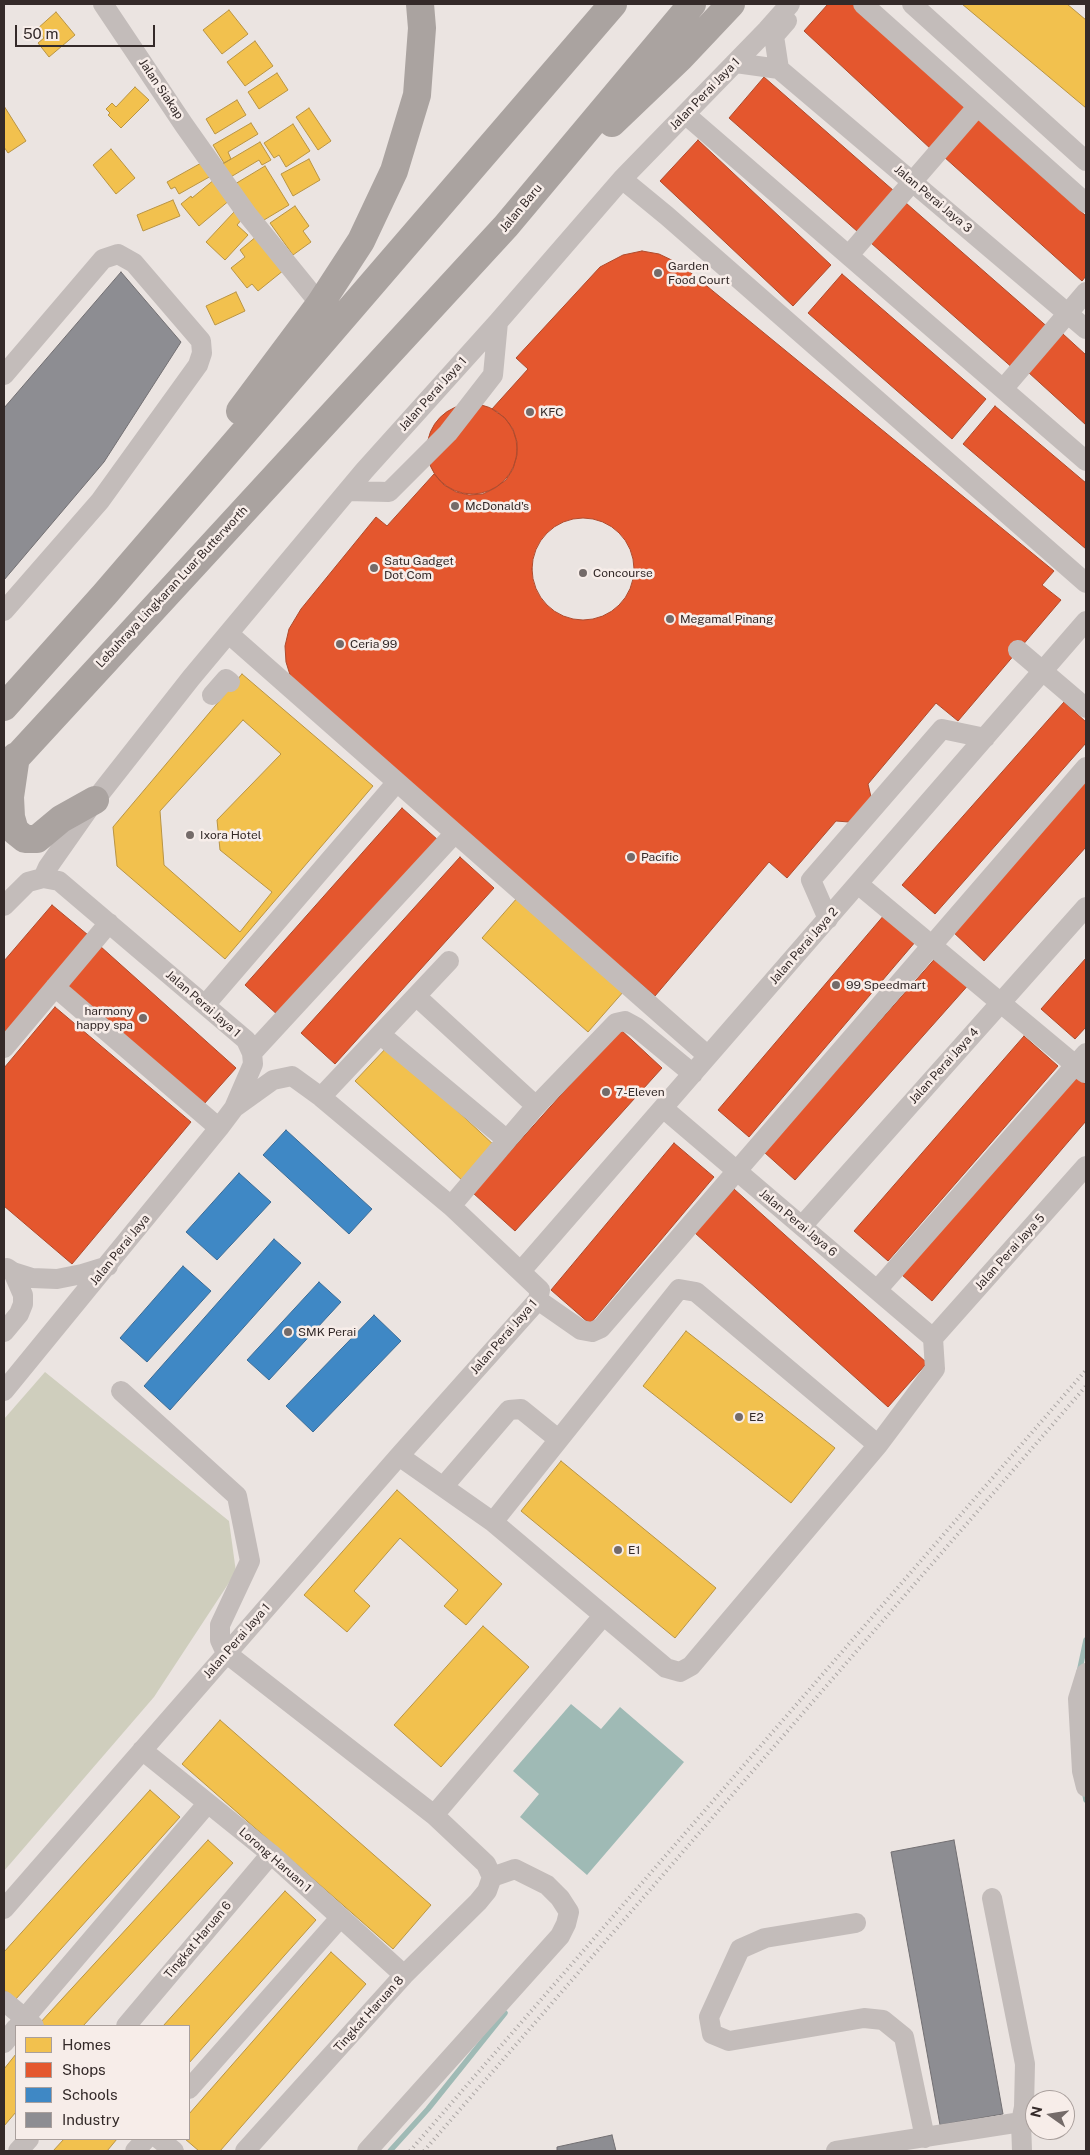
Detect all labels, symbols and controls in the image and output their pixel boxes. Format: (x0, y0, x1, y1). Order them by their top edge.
scale bar (18, 15, 158, 47)
text: 50 m (23, 25, 58, 42)
street label: Jalan Perai Jaya 1 (667, 55, 743, 133)
street label: Jalan Siakap (136, 56, 186, 122)
street label: Jalan Perai Jaya 3 (891, 162, 975, 236)
street label: Jalan Baru (497, 181, 545, 235)
place label: Garden Food Court (668, 259, 730, 287)
marker: Garden Food Court (652, 267, 664, 279)
street label: Jalan Perai Jaya 1 (396, 354, 470, 434)
place label: KFC (540, 405, 564, 419)
marker: KFC (524, 406, 536, 418)
place label: McDonald's (465, 499, 529, 513)
marker: McDonald's (449, 500, 461, 512)
street label: Lebuhraya Lingkaran Luar Butterworth (93, 503, 251, 671)
place label: Satu Gadget Dot Com (384, 554, 454, 582)
marker: Satu Gadget Dot Com (368, 562, 380, 574)
place label: Concourse (593, 566, 653, 580)
marker: Concourse (577, 567, 589, 579)
place label: Megamal Pinang (680, 612, 773, 626)
marker: Megamal Pinang (664, 613, 676, 625)
place label: Ceria 99 (350, 637, 397, 651)
marker: Ceria 99 (334, 638, 346, 650)
place label: Ixora Hotel (200, 828, 261, 842)
marker: Ixora Hotel (184, 829, 196, 841)
place label: Pacific (641, 850, 679, 864)
marker: Pacific (625, 851, 637, 863)
street label: Jalan Perai Jaya 2 (767, 905, 841, 987)
street label: Jalan Perai Jaya 1 (163, 968, 243, 1040)
place label: 99 Speedmart (846, 978, 926, 992)
marker: 99 Speedmart (830, 979, 842, 991)
place label: harmony happy spa (76, 1004, 133, 1032)
marker: harmony happy spa (137, 1012, 149, 1024)
street label: Jalan Perai Jaya 4 (906, 1025, 982, 1107)
place label: 7-Eleven (616, 1085, 665, 1099)
marker: 7-Eleven (600, 1086, 612, 1098)
street label: Jalan Perai Jaya 6 (756, 1186, 840, 1260)
street label: Jalan Perai Jaya 5 (972, 1211, 1048, 1293)
street label: Jalan Perai Jaya (87, 1212, 153, 1288)
street label: Jalan Perai Jaya 1 (468, 1297, 540, 1377)
place label: SMK Perai (298, 1325, 356, 1339)
marker: SMK Perai (282, 1326, 294, 1338)
place label: E2 (749, 1410, 764, 1424)
marker: E2 (733, 1411, 745, 1423)
place label: E1 (628, 1543, 640, 1557)
marker: E1 (612, 1544, 624, 1556)
street label: Jalan Perai Jaya 1 (201, 1601, 273, 1681)
street label: Lorong Haruan 1 (236, 1825, 314, 1895)
street label: Tingkat Haruan 6 (161, 1898, 235, 1982)
street label: Tingkat Haruan 8 (331, 1973, 407, 2055)
legend (15, 2025, 190, 2140)
text: Homes (62, 2036, 111, 2053)
text: Shops (62, 2061, 106, 2078)
text: Schools (62, 2086, 118, 2103)
north arrow (1025, 2090, 1075, 2140)
text: N (1027, 2105, 1045, 2119)
text: Industry (62, 2111, 120, 2128)

